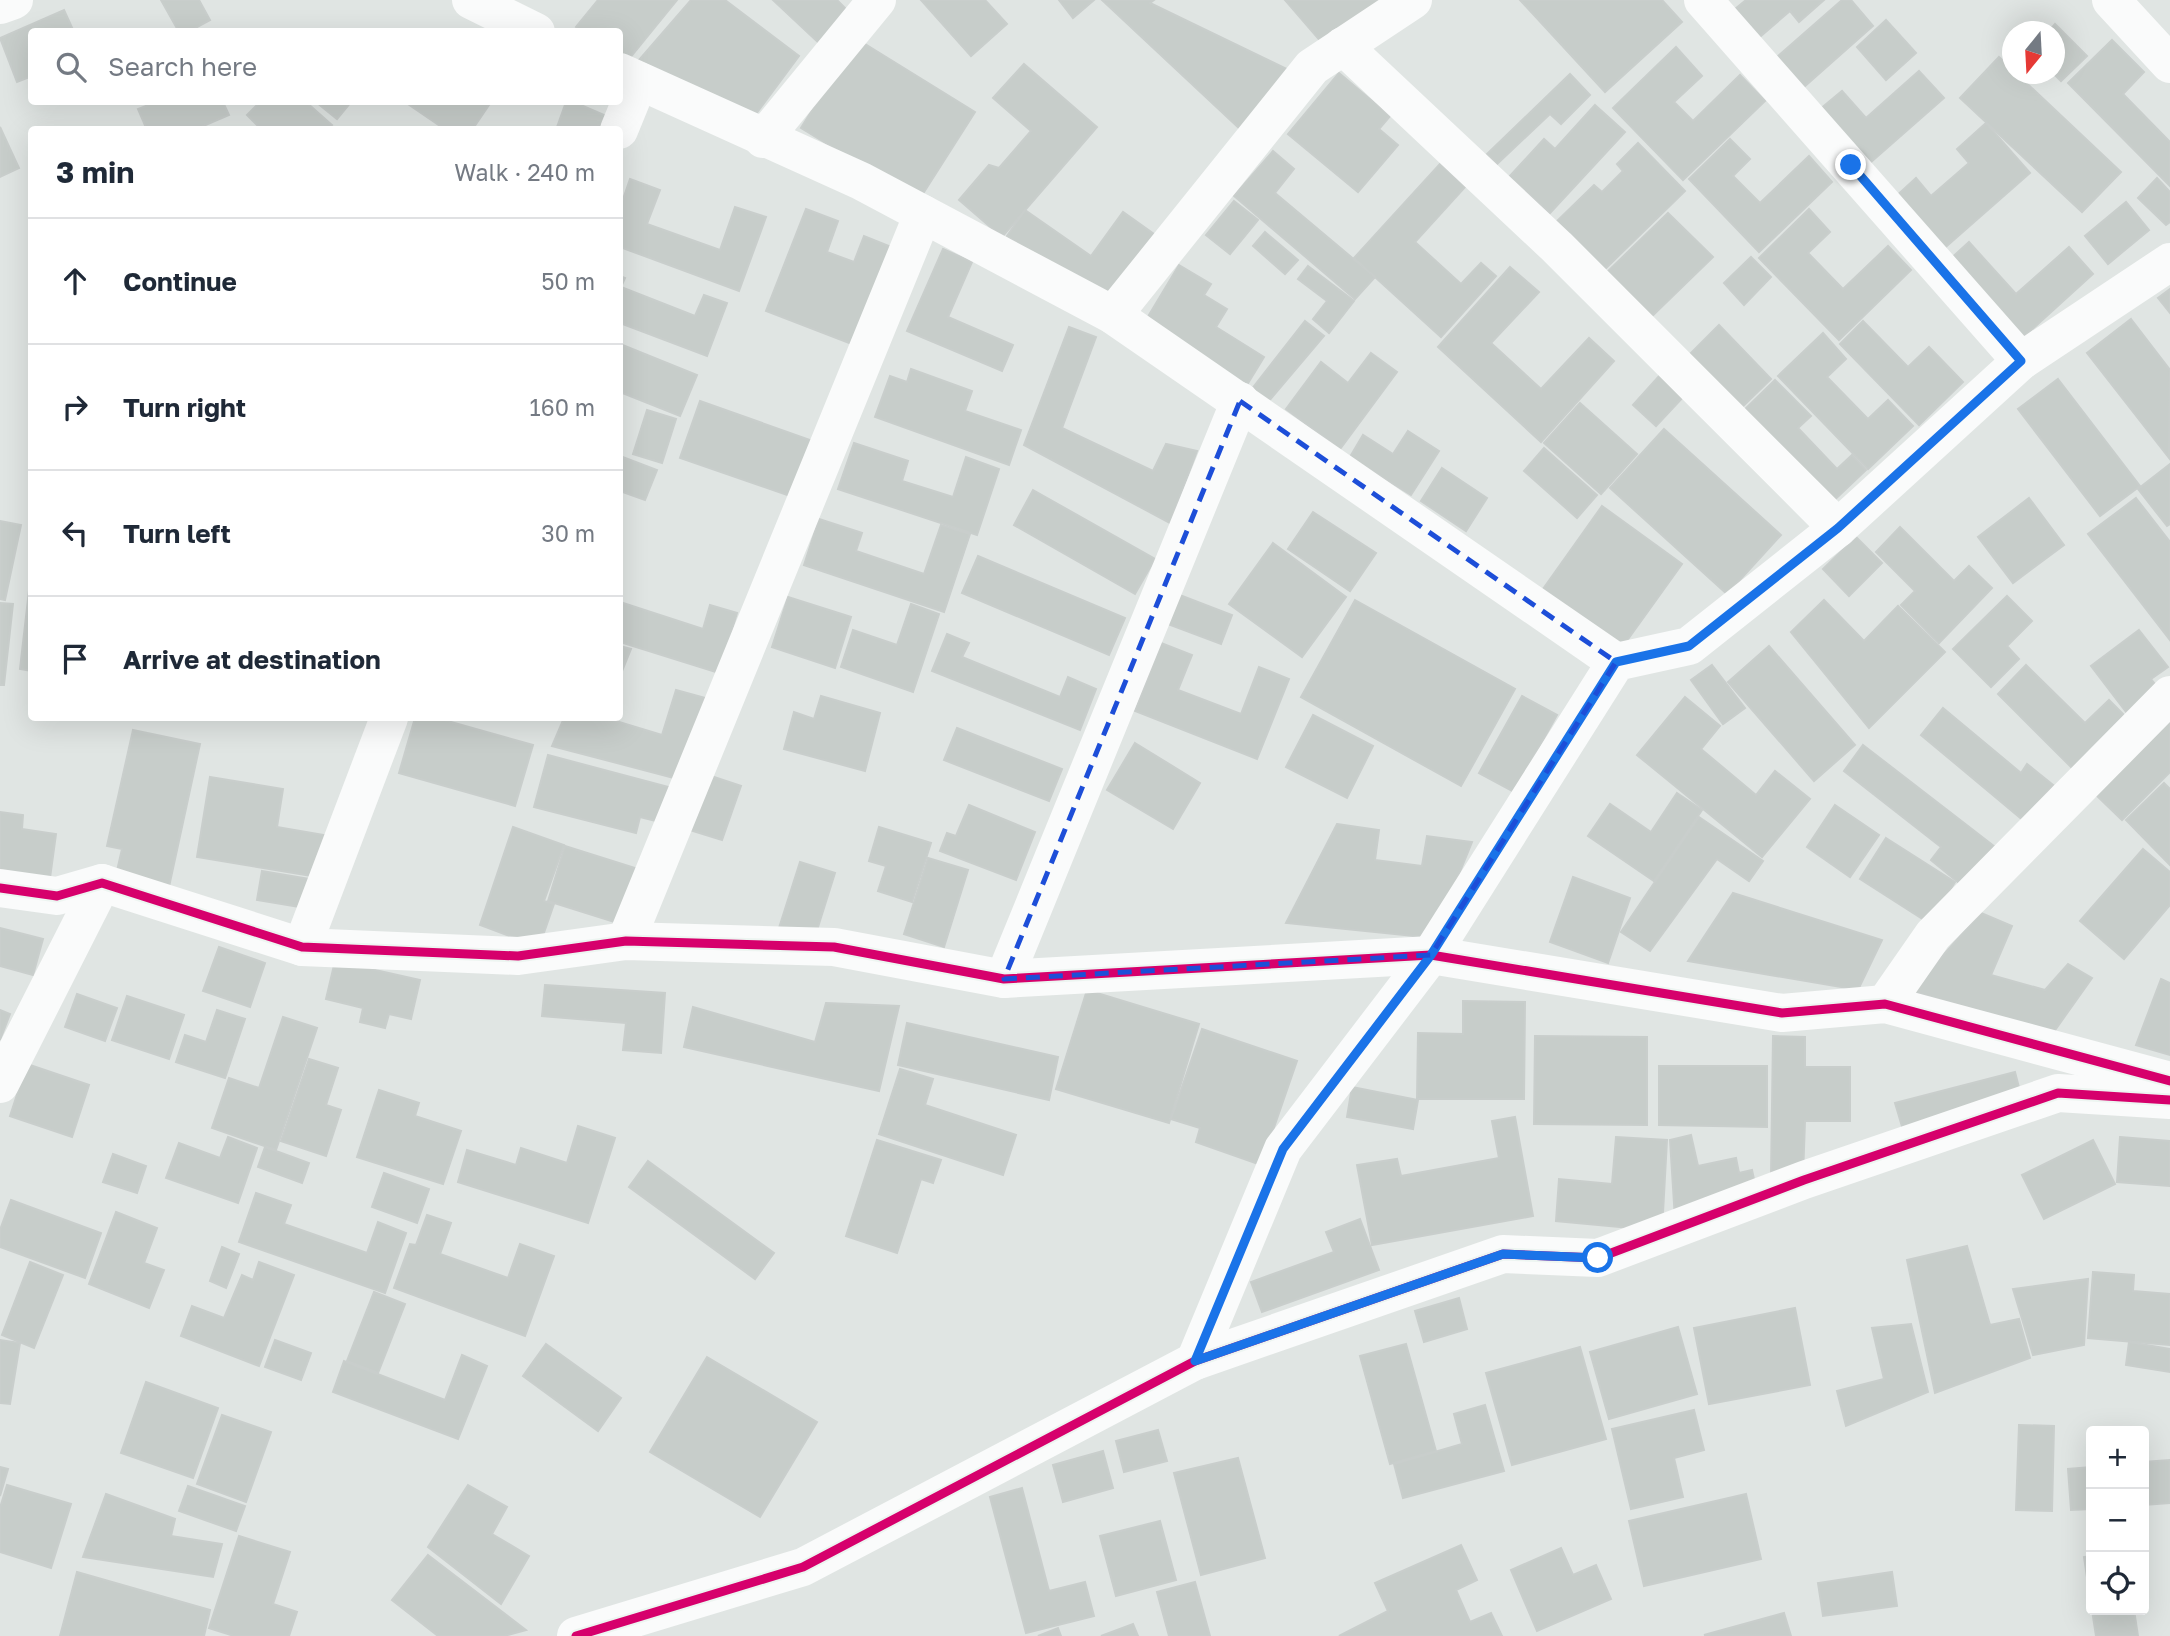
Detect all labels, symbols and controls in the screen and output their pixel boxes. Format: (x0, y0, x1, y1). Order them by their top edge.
north arrow (2002, 21, 2065, 84)
search box (28, 28, 623, 105)
icon: search (52, 48, 90, 86)
text: Search here (108, 51, 257, 82)
route end (1835, 149, 1866, 180)
text: 3 min (56, 154, 134, 190)
text: Walk · 240 m (454, 158, 595, 186)
icon: ahead (56, 262, 94, 300)
text: Continue (123, 266, 237, 297)
text: 50 m (541, 267, 595, 295)
icon: right (56, 388, 94, 426)
text: Turn right (123, 392, 246, 423)
text: 160 m (530, 393, 595, 421)
icon: left (56, 514, 94, 552)
text: Turn left (123, 518, 231, 549)
text: 30 m (541, 519, 595, 547)
icon: arrive (56, 640, 94, 678)
text: Arrive at destination (123, 644, 381, 675)
route start (1582, 1242, 1613, 1273)
map controls (2086, 1426, 2149, 1615)
button: + (2086, 1426, 2149, 1489)
button: − (2086, 1489, 2149, 1552)
button: locate (2086, 1552, 2149, 1615)

